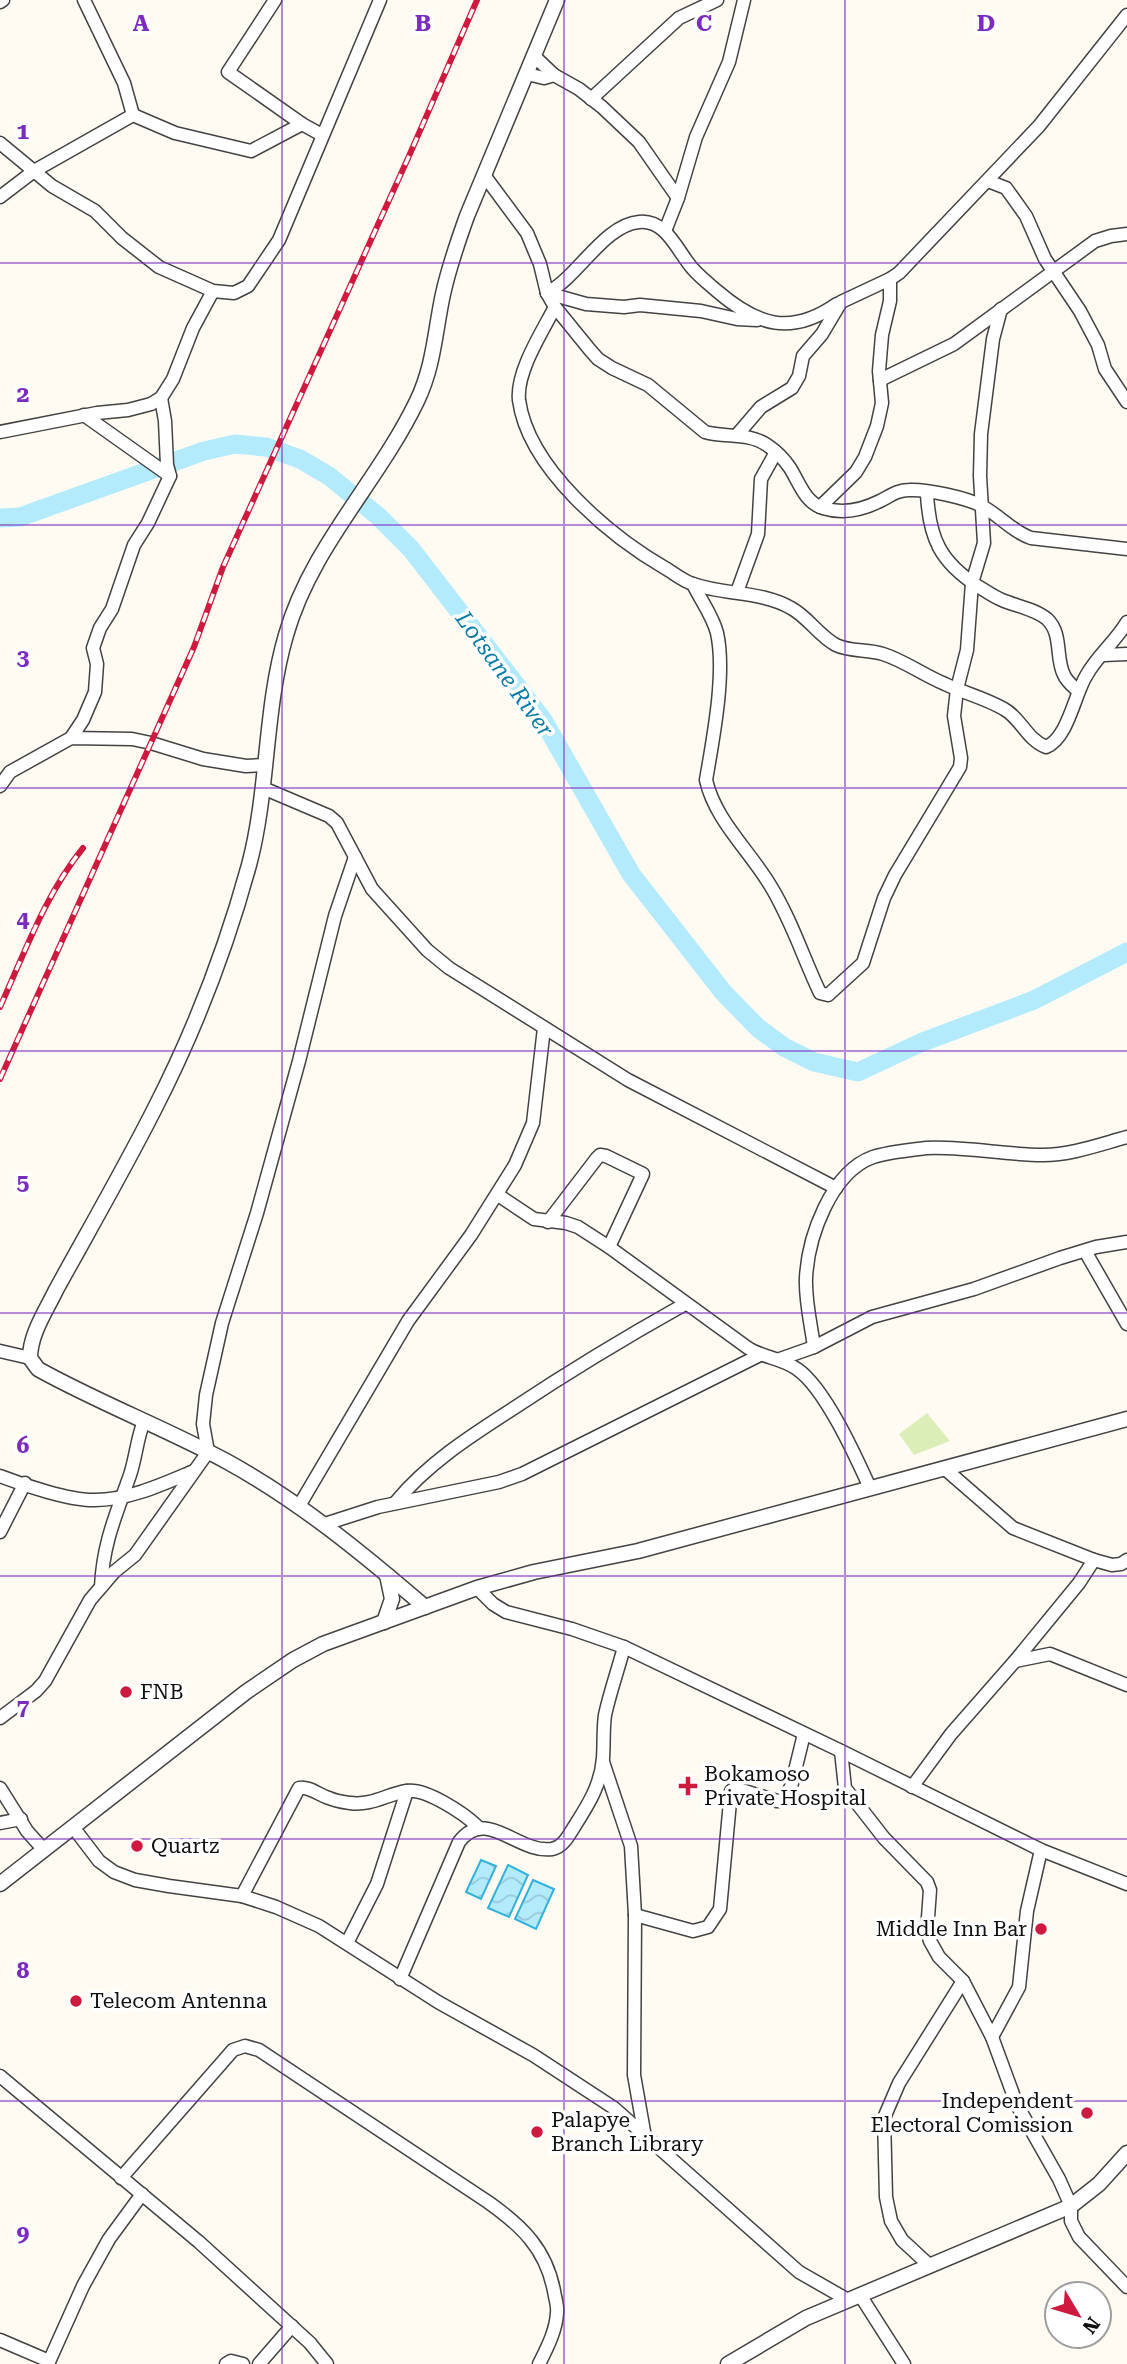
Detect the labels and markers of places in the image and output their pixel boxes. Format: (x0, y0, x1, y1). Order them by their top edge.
place label: FNB (140, 1680, 183, 1704)
marker: FNB (118, 1684, 134, 1700)
place label: Bokamoso Private Hospital (704, 1762, 867, 1810)
marker: Bokamoso Private Hospital (678, 1776, 698, 1796)
place label: Quartz (151, 1834, 219, 1858)
marker: Quartz (129, 1838, 145, 1854)
place label: Middle Inn Bar (876, 1917, 1027, 1941)
marker: Middle Inn Bar (1033, 1921, 1049, 1937)
place label: Telecom Antenna (90, 1989, 268, 2013)
marker: Telecom Antenna (68, 1993, 84, 2009)
place label: Independent Electoral Comission (871, 2089, 1073, 2137)
marker: Independent Electoral Comission (1079, 2105, 1095, 2121)
place label: Palapye Branch Library (551, 2108, 704, 2156)
marker: Palapye Branch Library (529, 2124, 545, 2140)

